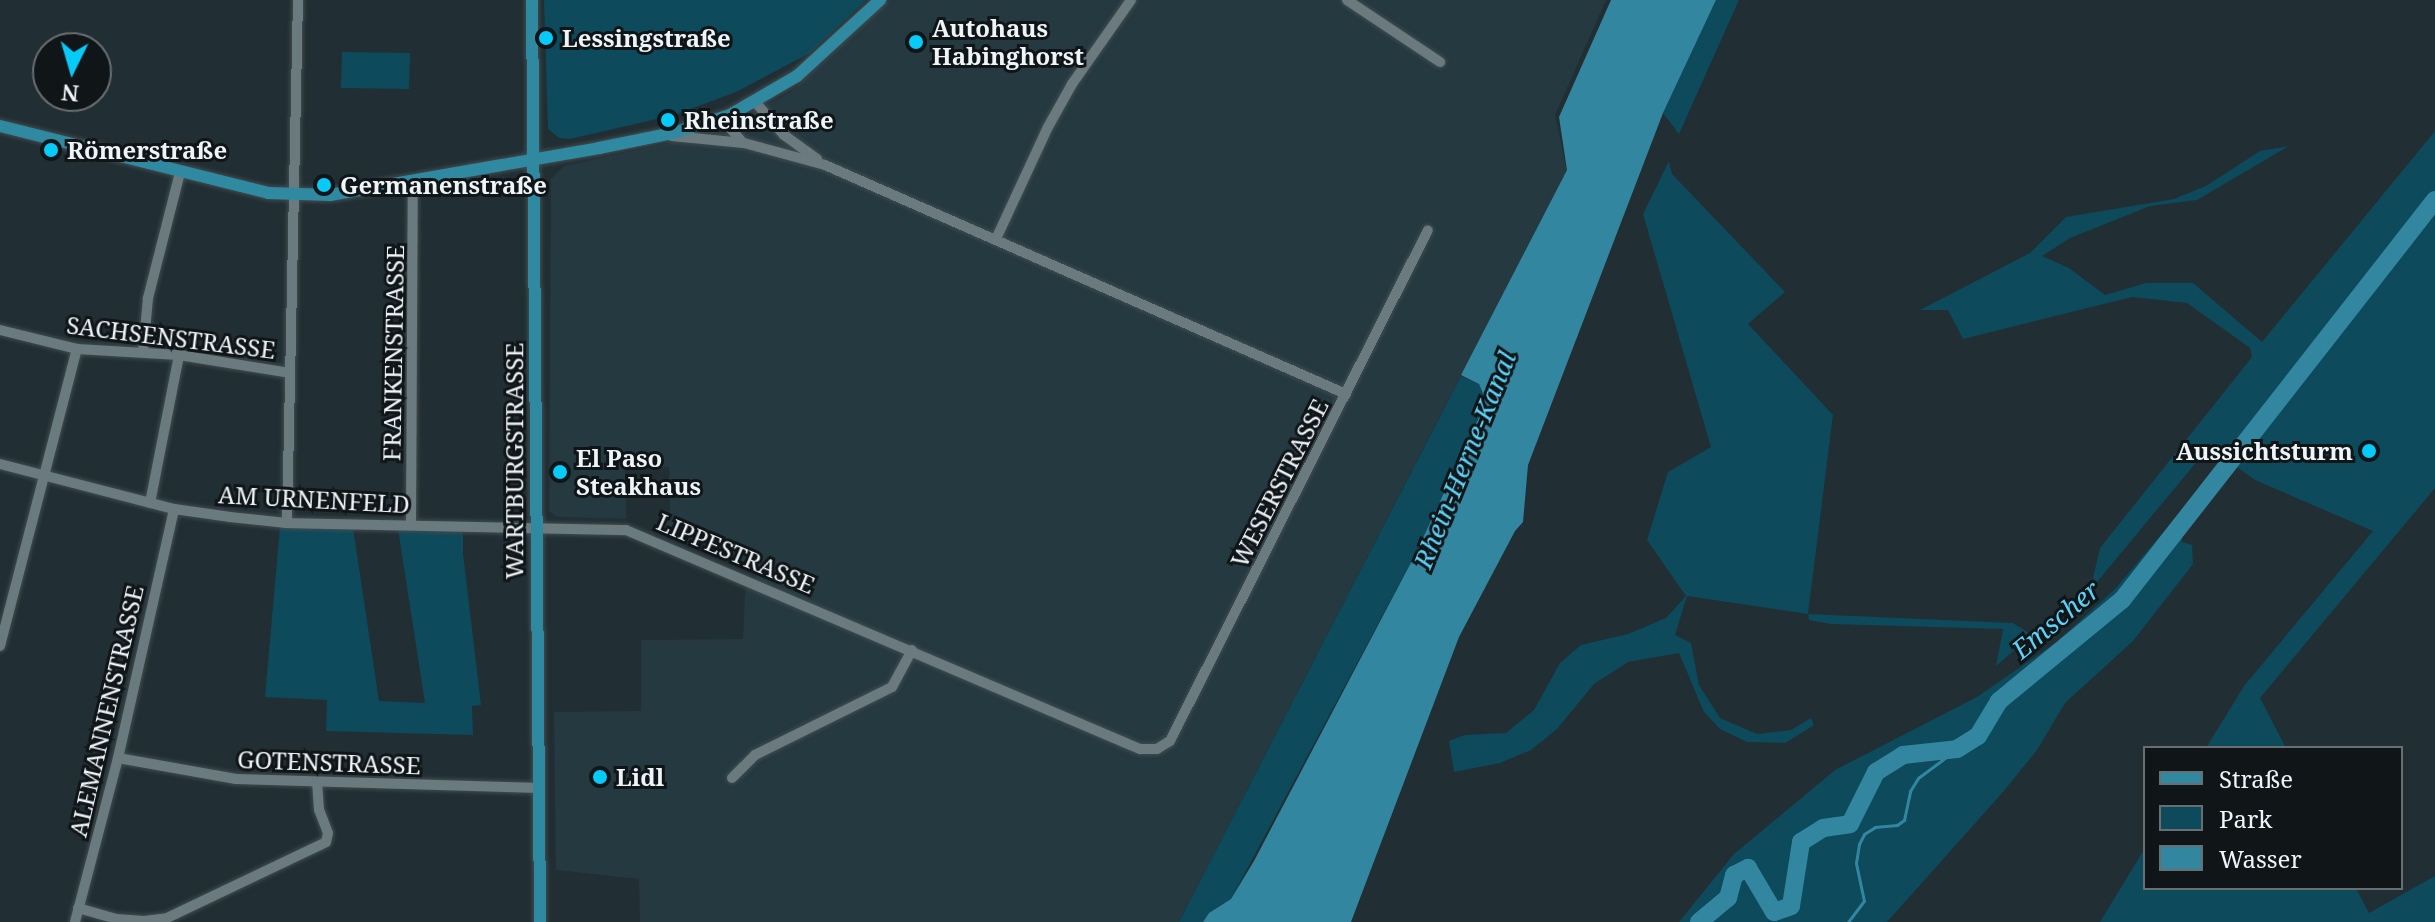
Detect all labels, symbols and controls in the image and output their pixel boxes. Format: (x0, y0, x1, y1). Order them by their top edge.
place label: Autohaus Habinghorst (932, 14, 1084, 70)
place label: Lessingstraße (562, 24, 731, 52)
marker: Lessingstraße (537, 29, 555, 47)
north arrow (32, 32, 112, 112)
marker: Autohaus Habinghorst (907, 33, 925, 51)
text: N (60, 78, 80, 110)
place label: Rheinstraße (684, 106, 834, 134)
marker: Rheinstraße (659, 111, 677, 129)
place label: Römerstraße (67, 136, 227, 164)
marker: Römerstraße (42, 141, 60, 159)
place label: Germanenstraße (340, 171, 547, 199)
marker: Germanenstraße (315, 176, 333, 194)
street label: FRANKENSTRASSE (377, 245, 409, 461)
street label: SACHSENSTRASSE (65, 310, 277, 364)
street label: WARTBURGSTRASSE (500, 343, 528, 579)
water label: Rhein-Herne-Kanal (1407, 347, 1523, 573)
street label: WESERSTRASSE (1224, 394, 1334, 572)
place label: Aussichtsturm (2176, 437, 2353, 465)
marker: Aussichtsturm (2360, 442, 2378, 460)
place label: El Paso Steakhaus (576, 444, 701, 500)
marker: El Paso Steakhaus (551, 463, 569, 481)
street label: AM URNENFELD (218, 480, 410, 518)
street label: LIPPESTRASSE (653, 507, 819, 599)
water label: Emscher (2006, 574, 2106, 666)
street label: ALEMANNENSTRASSE (63, 582, 149, 840)
street label: GOTENSTRASSE (237, 744, 421, 780)
legend (2143, 746, 2403, 890)
text: Straße (2219, 762, 2293, 795)
place label: Lidl (616, 763, 664, 791)
marker: Lidl (591, 768, 609, 786)
text: Park (2219, 802, 2272, 835)
text: Wasser (2219, 842, 2302, 875)

